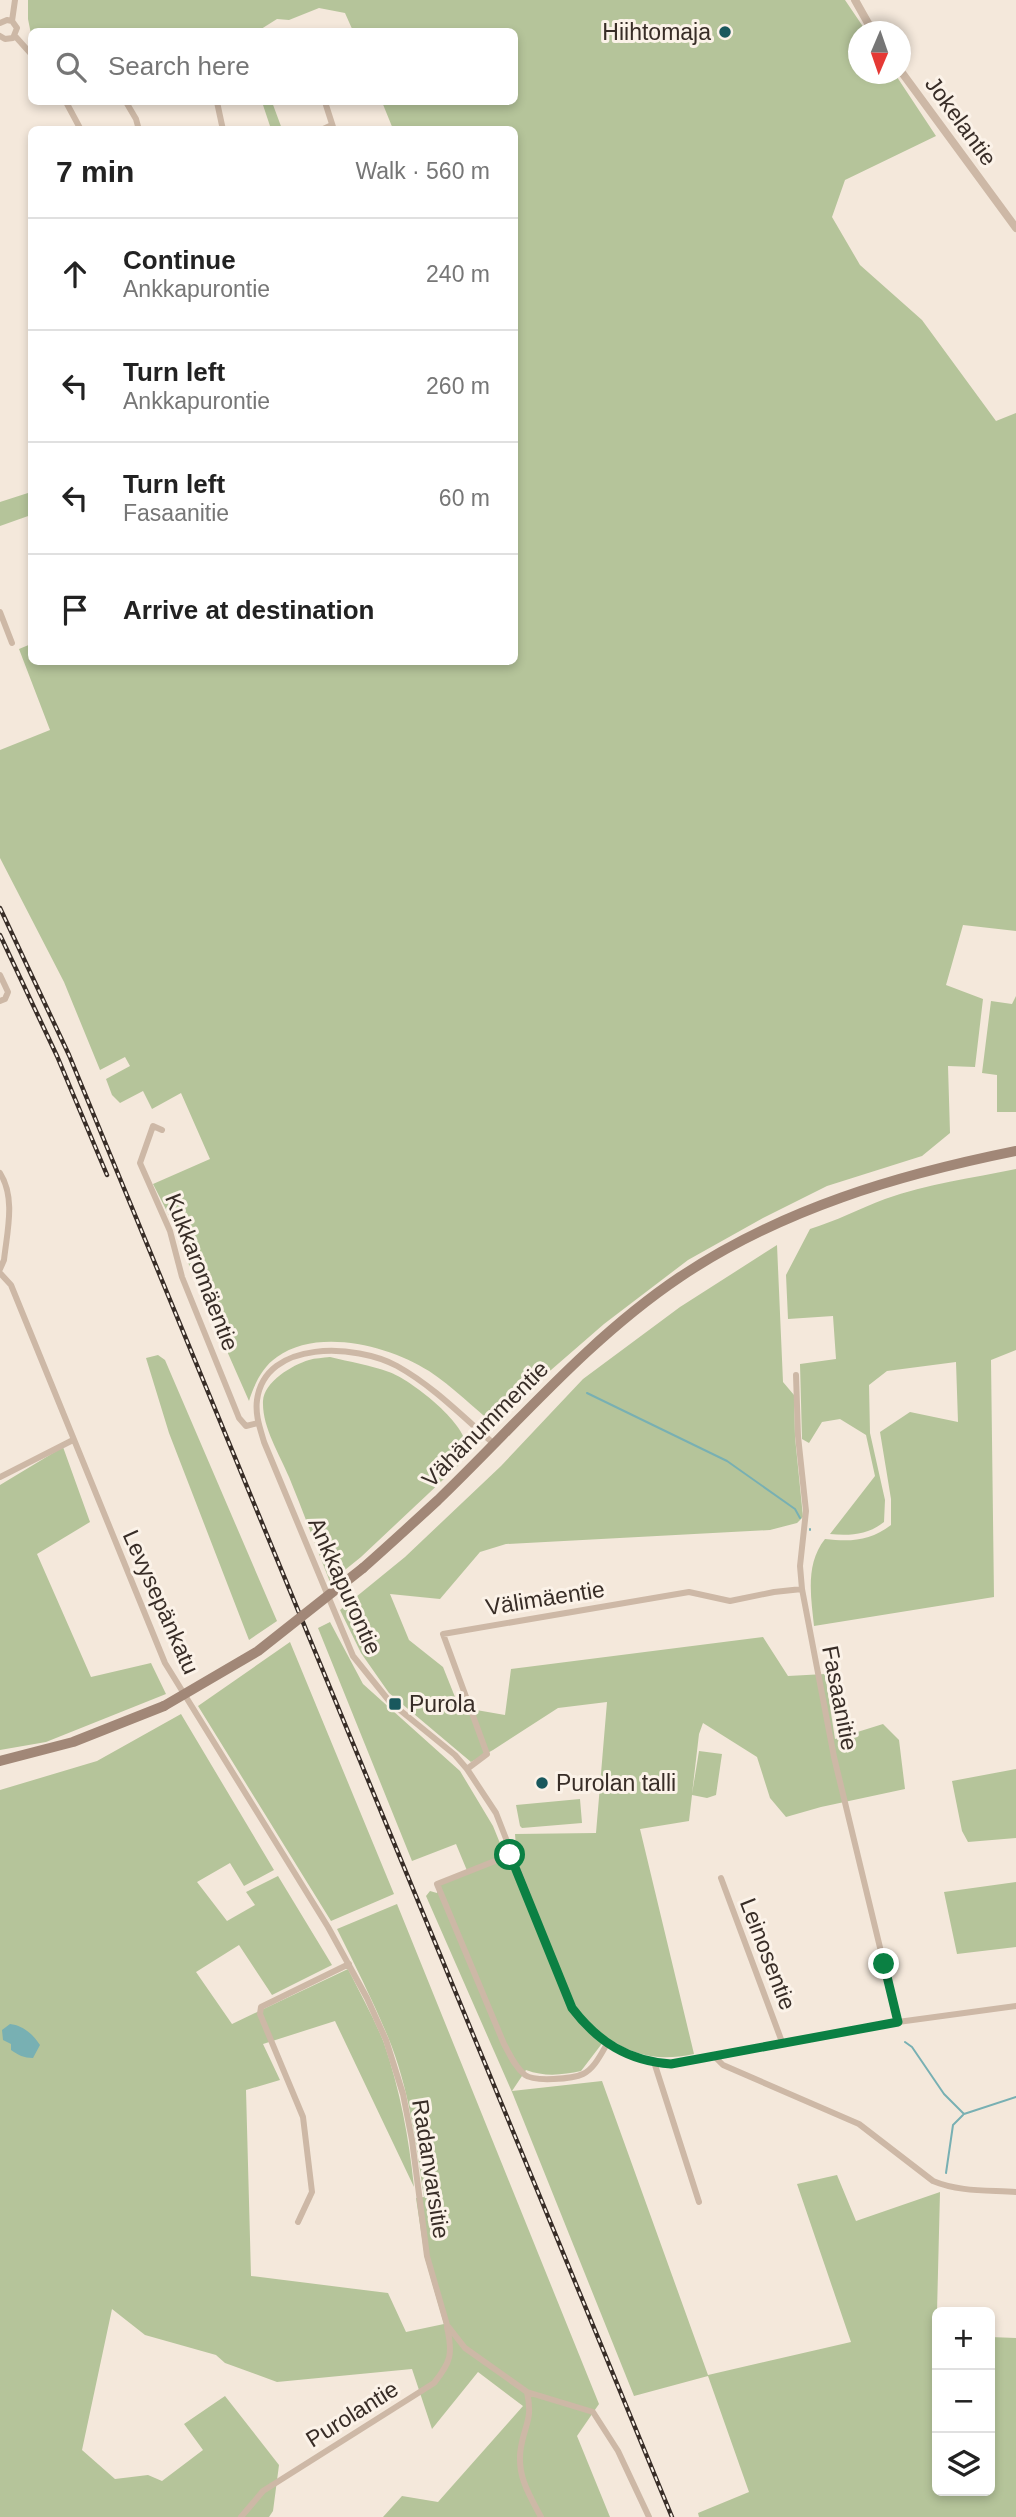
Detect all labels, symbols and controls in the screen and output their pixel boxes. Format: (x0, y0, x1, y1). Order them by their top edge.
place label: Hiihtomaja (602, 19, 711, 45)
north arrow (848, 21, 911, 84)
marker: Hiihtomaja (717, 24, 733, 40)
search box (28, 28, 518, 105)
icon: search (52, 48, 90, 86)
text: Search here (108, 51, 250, 81)
street label: Jokelantie (920, 71, 1002, 171)
text: 7 min (56, 155, 134, 188)
text: Walk · 560 m (355, 158, 490, 184)
text: Continue (123, 245, 236, 275)
icon: ahead (56, 255, 94, 293)
text: 240 m (426, 261, 490, 287)
text: Ankkapurontie (123, 276, 270, 302)
text: Turn left (123, 357, 225, 387)
icon: left (56, 367, 94, 405)
text: 260 m (426, 373, 490, 399)
text: Ankkapurontie (123, 388, 270, 414)
text: Turn left (123, 469, 225, 499)
icon: left (56, 479, 94, 517)
text: 60 m (439, 485, 490, 511)
text: Fasaanitie (123, 500, 229, 526)
icon: arrive (56, 591, 94, 629)
text: Arrive at destination (123, 595, 374, 625)
street label: Kukkaromäentie (160, 1190, 244, 1354)
street label: Vähänummentie (417, 1356, 553, 1492)
street label: Ankkapurontie (303, 1514, 387, 1658)
street label: Levysepänkatu (118, 1526, 204, 1678)
street label: Välimäentie (484, 1576, 606, 1620)
street label: Fasaanitie (817, 1643, 863, 1753)
place label: Purola (409, 1691, 476, 1717)
marker: Purola (387, 1696, 403, 1712)
place label: Purolan talli (556, 1770, 676, 1796)
marker: Purolan talli (534, 1775, 550, 1791)
route start (494, 1839, 525, 1870)
street label: Leinosentie (735, 1894, 801, 2014)
route end (868, 1948, 899, 1979)
street label: Radanvarsitie (407, 2098, 455, 2240)
map controls (932, 2307, 995, 2496)
button: + (932, 2307, 995, 2370)
button: − (932, 2370, 995, 2433)
street label: Purolantie (301, 2376, 403, 2452)
button: layers (932, 2433, 995, 2496)

